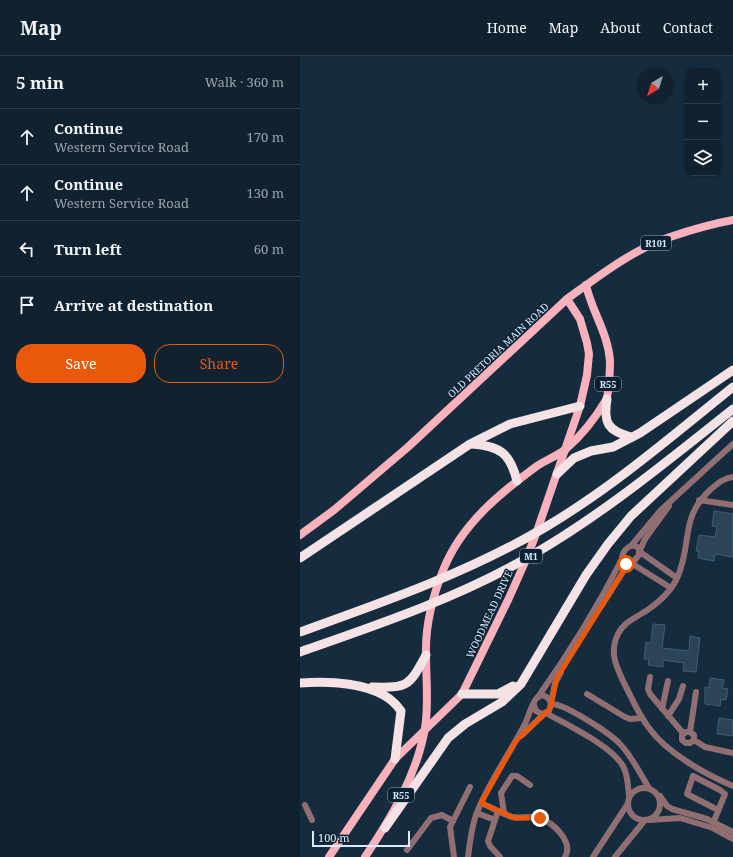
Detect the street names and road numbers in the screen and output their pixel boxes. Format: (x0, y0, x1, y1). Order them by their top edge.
road number: R101 (641, 236, 671, 250)
street label: OLD PRETORIA MAIN ROAD (444, 299, 552, 401)
road number: R55 (595, 377, 621, 391)
road number: M1 (520, 549, 542, 563)
street label: WOODMEAD DRIVE (462, 568, 516, 660)
road number: R55 (388, 788, 414, 802)

